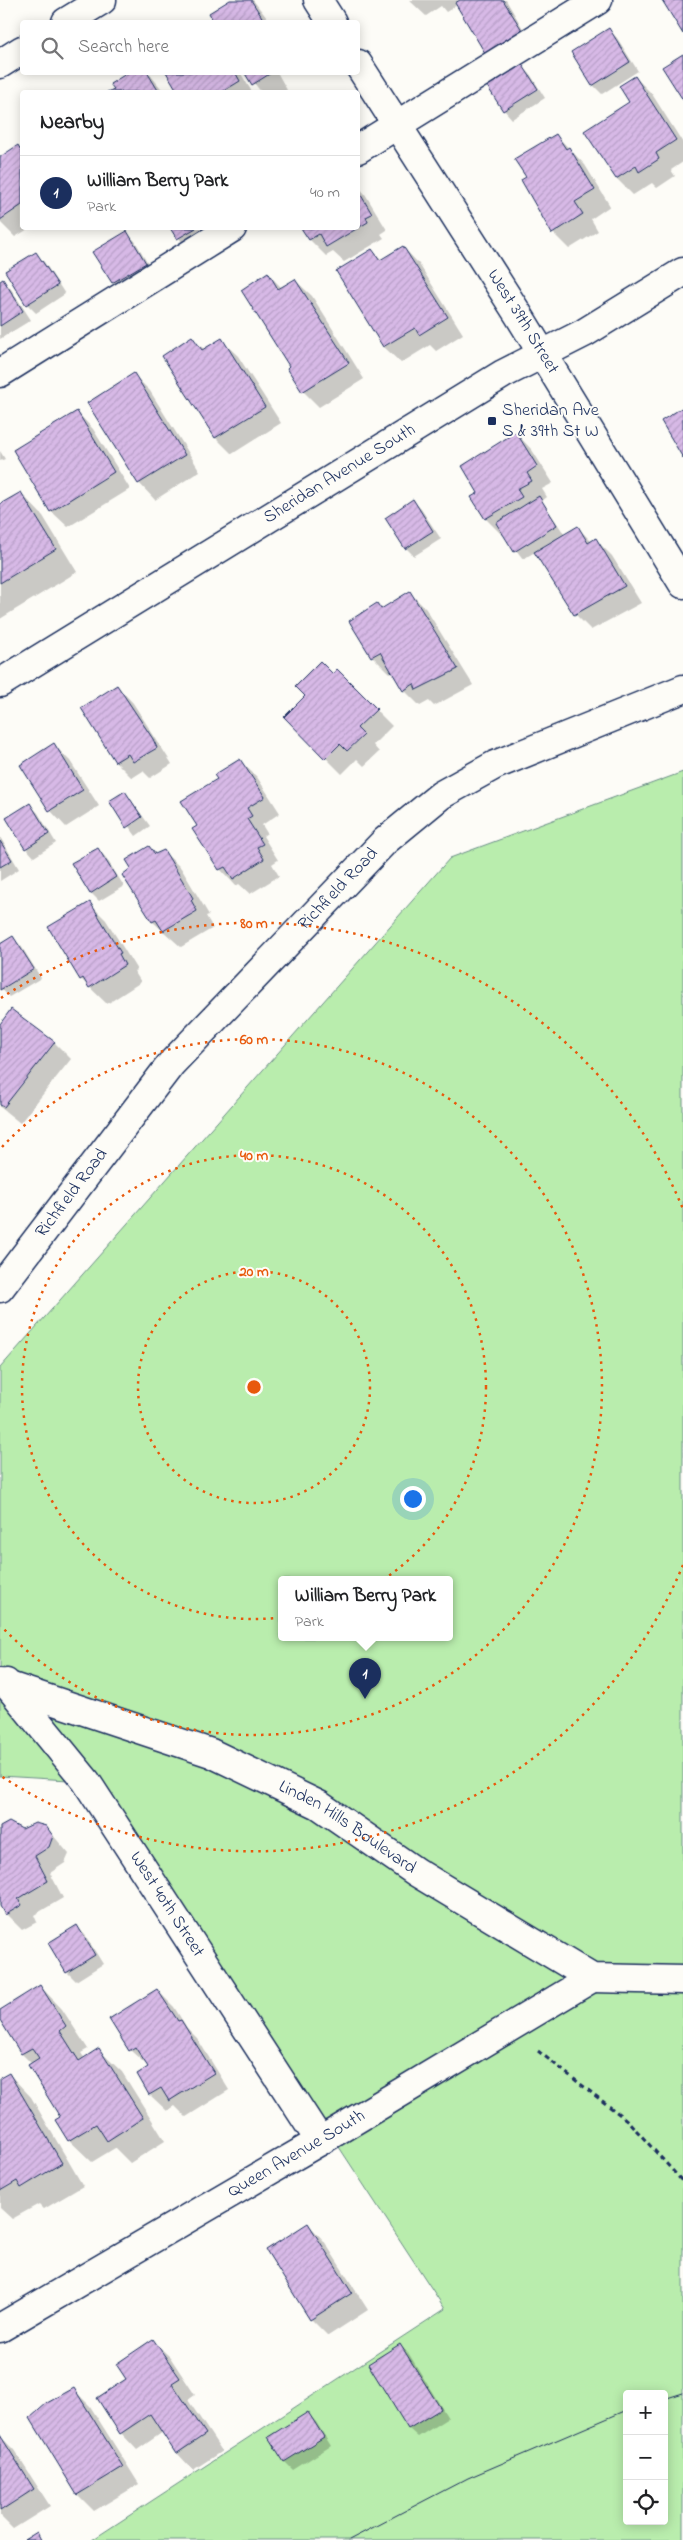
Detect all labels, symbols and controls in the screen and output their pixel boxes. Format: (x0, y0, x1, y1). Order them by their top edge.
search box (20, 20, 360, 75)
icon: search (38, 34, 66, 62)
text: Search here (78, 34, 169, 61)
text: Nearby (40, 108, 104, 138)
text: William Berry Park (87, 168, 228, 195)
text: 1 (53, 181, 59, 205)
text: 40 m (310, 181, 340, 205)
text: Park (87, 195, 116, 219)
street label: West 39th Street (480, 265, 565, 379)
place label: Sheridan Ave S & 39th St W (502, 398, 600, 445)
marker: Sheridan Ave S & 39th St W (486, 415, 498, 427)
street label: Sheridan Avenue South (259, 417, 421, 531)
street label: Richfield Road (293, 842, 385, 937)
text: 80 m (239, 913, 268, 935)
text: 60 m (239, 1029, 269, 1051)
street label: Richfield Road (30, 1143, 115, 1244)
text: 40 m (239, 1145, 268, 1167)
text: 20 m (238, 1261, 269, 1283)
centre of rings (245, 1378, 263, 1396)
your location (400, 1486, 426, 1512)
popup (278, 1576, 453, 1641)
text: William Berry Park (295, 1583, 436, 1610)
text: Park (295, 1610, 324, 1634)
pin: 1 (349, 1658, 381, 1699)
street label: Linden Hills Boulevard (274, 1774, 421, 1881)
street label: West 40th Street (122, 1847, 210, 1963)
street label: Queen Avenue South (223, 2104, 371, 2205)
map controls (623, 2390, 668, 2525)
button: + (623, 2390, 668, 2435)
button: − (623, 2435, 668, 2480)
button: locate (623, 2480, 668, 2525)

